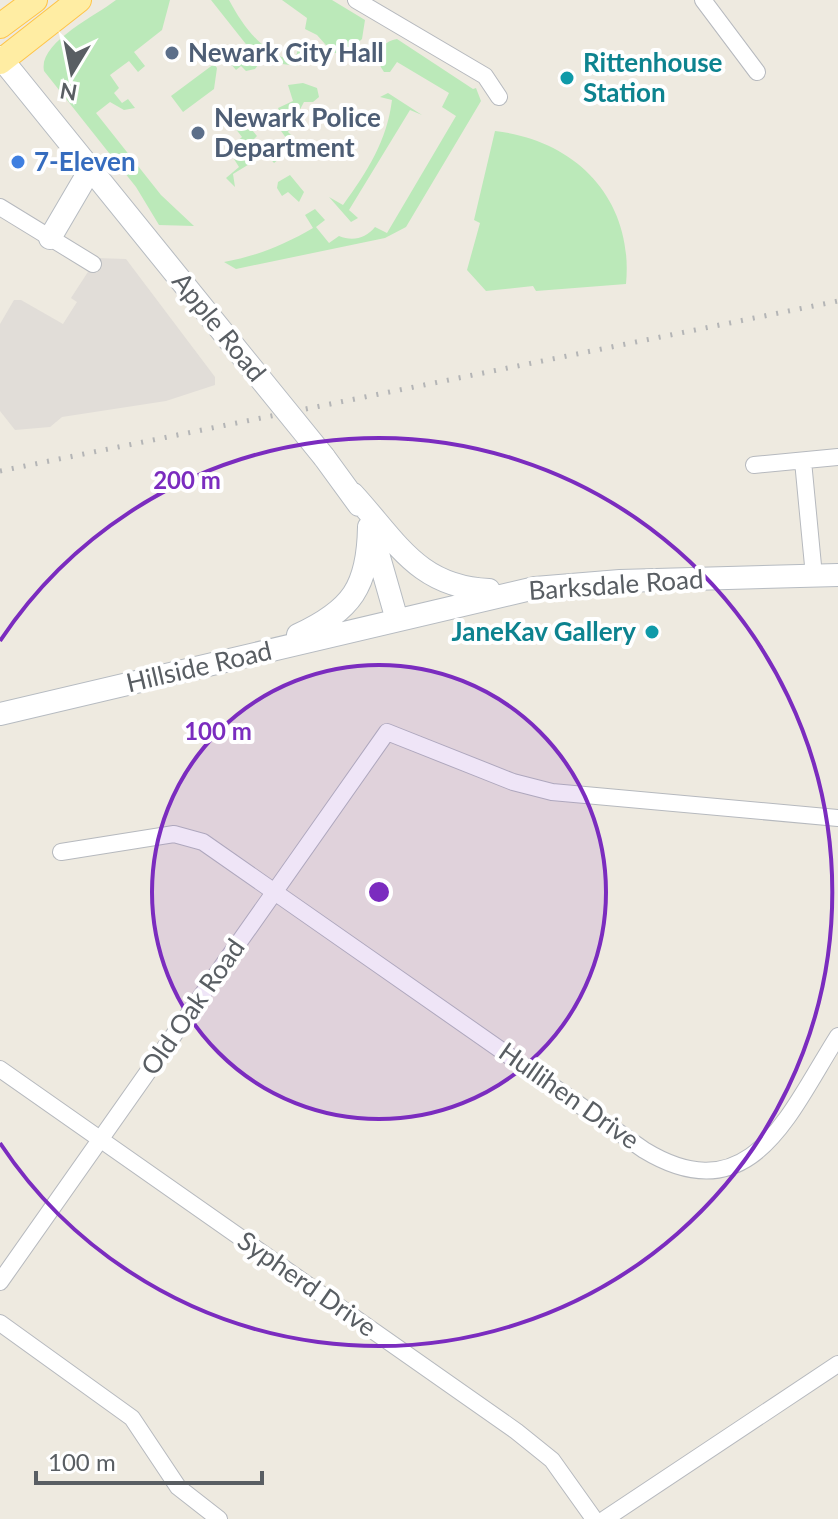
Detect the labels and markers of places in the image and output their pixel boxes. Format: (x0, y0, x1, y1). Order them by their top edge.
place label: Newark City Hall (188, 36, 384, 68)
marker: Newark City Hall (163, 44, 181, 62)
place label: Rittenhouse Station (583, 46, 723, 108)
marker: Rittenhouse Station (558, 69, 576, 87)
place label: Newark Police Department (214, 101, 381, 163)
marker: Newark Police Department (189, 124, 207, 142)
place label: 7-Eleven (34, 145, 136, 177)
marker: 7-Eleven (9, 153, 27, 171)
place label: JaneKav Gallery (452, 615, 636, 647)
marker: JaneKav Gallery (643, 623, 661, 641)
centre of rings (365, 878, 393, 906)

